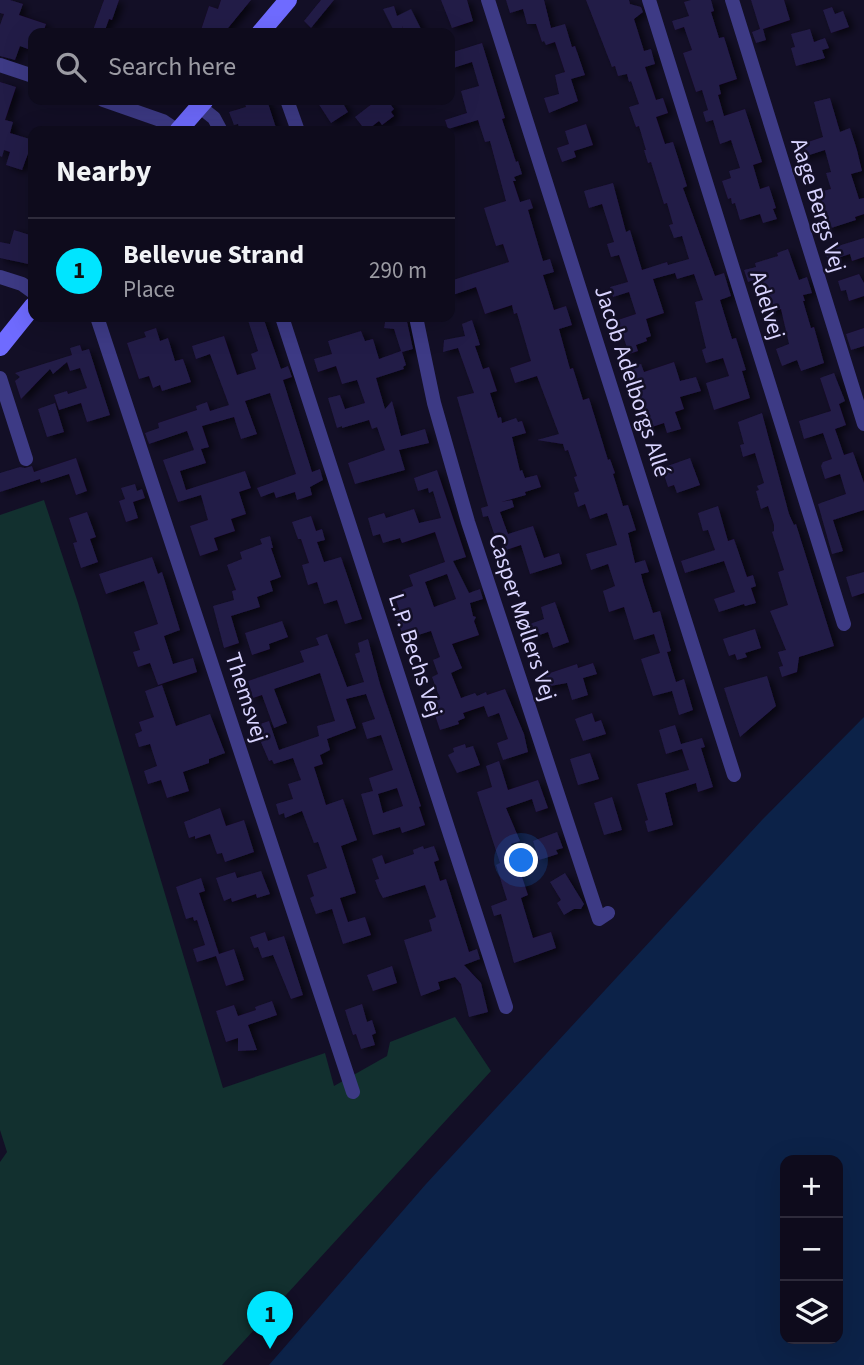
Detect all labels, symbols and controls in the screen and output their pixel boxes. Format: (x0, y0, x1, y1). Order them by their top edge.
search box (28, 28, 455, 105)
icon: search (52, 48, 90, 86)
text: Search here (108, 48, 236, 85)
street label: Aage Bergs Vej (782, 134, 855, 276)
text: Nearby (56, 150, 151, 193)
text: Bellevue Strand (123, 236, 304, 273)
text: 1 (73, 254, 85, 287)
text: 290 m (369, 254, 427, 287)
street label: Adelvej (741, 267, 794, 344)
text: Place (123, 273, 175, 306)
street label: Jacob Adelborgs Allé (586, 281, 679, 481)
street label: Casper Møllers Vej (480, 529, 565, 705)
street label: L.P. Bechs Vej (380, 589, 451, 721)
street label: Themsvej (217, 648, 277, 746)
your location (504, 843, 538, 877)
map controls (780, 1155, 843, 1344)
button: + (780, 1155, 843, 1218)
button: − (780, 1218, 843, 1281)
button: layers (780, 1281, 843, 1344)
pin: 1 (247, 1291, 293, 1349)

